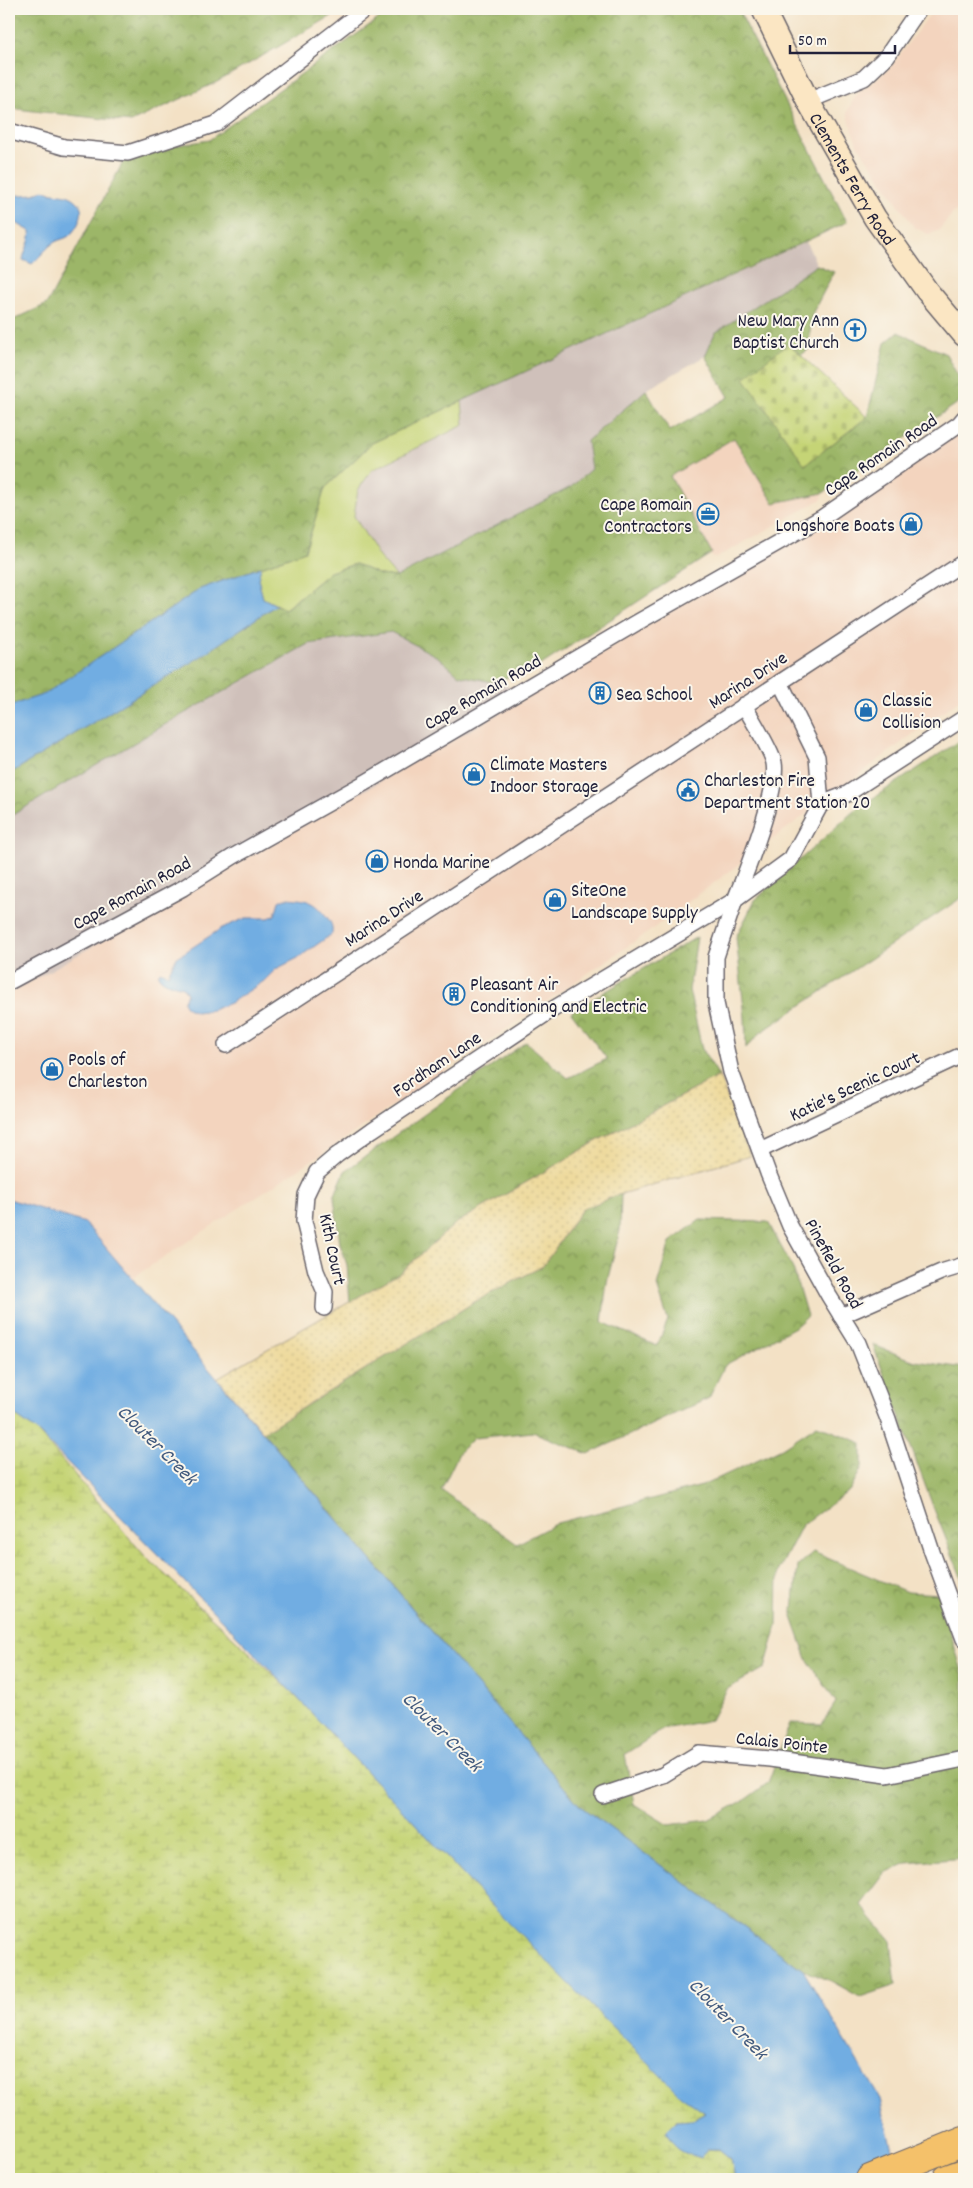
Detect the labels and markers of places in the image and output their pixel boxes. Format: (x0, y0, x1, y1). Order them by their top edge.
place label: New Mary Ann Baptist Church (733, 309, 839, 358)
church icon: New Mary Ann Baptist Church (843, 318, 867, 342)
place label: Cape Romain Contractors (600, 493, 692, 542)
office icon: Cape Romain Contractors (696, 502, 720, 526)
shop icon: Longshore Boats (899, 512, 923, 536)
place label: Longshore Boats (775, 514, 895, 541)
building icon: Sea School (588, 681, 612, 705)
place label: Sea School (616, 683, 693, 710)
place label: Classic Collision (882, 689, 941, 738)
shop icon: Classic Collision (854, 698, 878, 722)
place label: Climate Masters Indoor Storage (490, 753, 608, 802)
shop icon: Climate Masters Indoor Storage (462, 762, 486, 786)
place label: Charleston Fire Department Station 20 (704, 769, 870, 818)
public building icon: Charleston Fire Department Station 20 (676, 778, 700, 802)
shop icon: Honda Marine (365, 849, 389, 873)
place label: Honda Marine (393, 851, 490, 878)
place label: SiteOne Landscape Supply (571, 879, 698, 928)
shop icon: SiteOne Landscape Supply (543, 888, 567, 912)
place label: Pleasant Air Conditioning and Electric (470, 973, 647, 1022)
building icon: Pleasant Air Conditioning and Electric (442, 982, 466, 1006)
place label: Pools of Charleston (68, 1048, 147, 1097)
shop icon: Pools of Charleston (40, 1057, 64, 1081)

